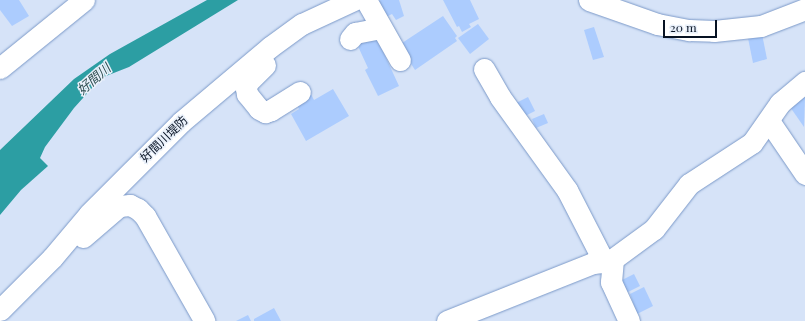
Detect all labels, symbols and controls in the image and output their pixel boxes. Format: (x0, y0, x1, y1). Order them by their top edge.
scale bar (665, 12, 719, 38)
text: 20 m (670, 19, 697, 35)
water label: 好間川 (74, 60, 114, 98)
street label: 好間川堤防 (137, 113, 191, 165)

